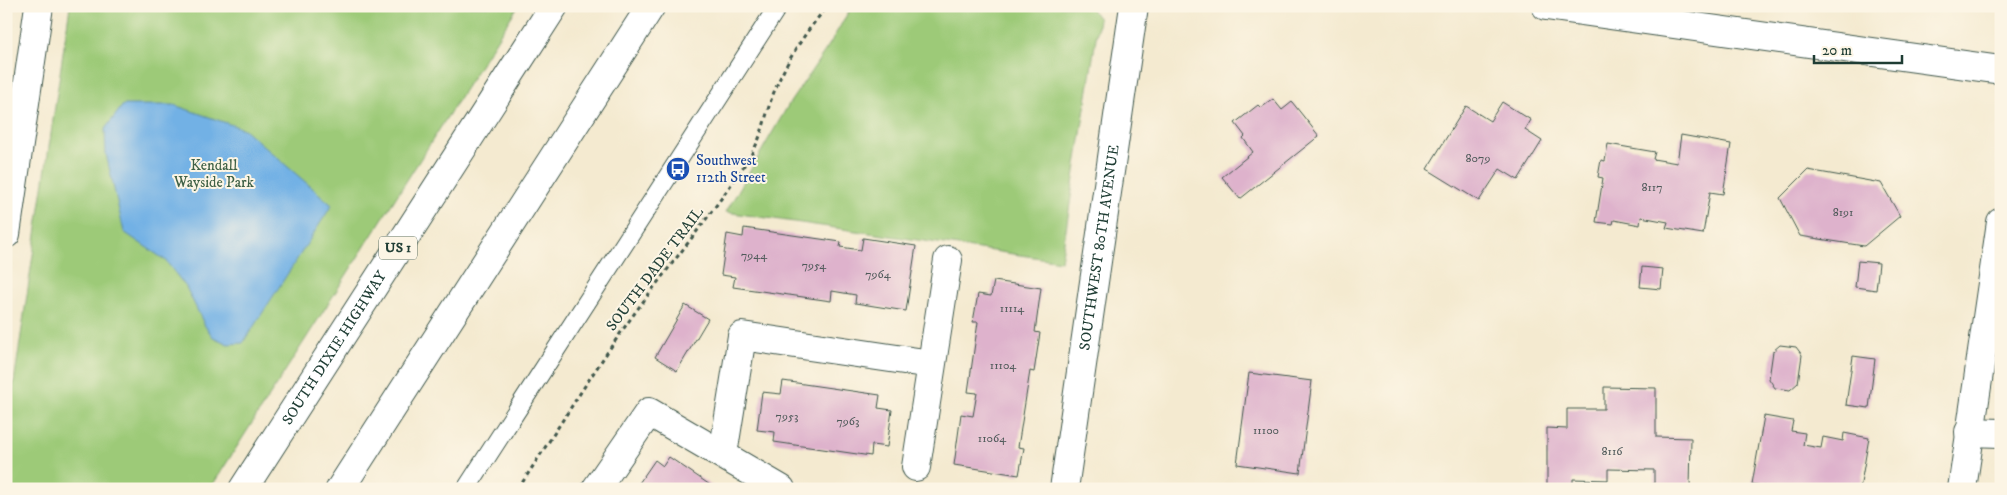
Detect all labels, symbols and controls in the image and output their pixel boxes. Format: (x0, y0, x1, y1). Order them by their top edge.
scale bar (1814, 32, 1902, 64)
text: 20 m (1822, 41, 1852, 60)
street label: SOUTHWEST 80TH AVENUE (1075, 143, 1123, 352)
place label: Southwest 112th Street (696, 151, 766, 187)
house number: 8079 (1466, 151, 1490, 166)
park label: Kendall Wayside Park (173, 156, 255, 192)
bus stop icon: Southwest 112th Street (665, 156, 691, 182)
house number: 8117 (1641, 180, 1663, 195)
street label: SOUTH DADE TRAIL (602, 203, 708, 335)
house number: 8191 (1833, 205, 1853, 220)
road number: US 1 (379, 237, 417, 260)
house number: 7944 (741, 248, 768, 263)
house number: 7954 (802, 258, 827, 273)
street label: SOUTH DIXIE HIGHWAY (277, 267, 391, 428)
house number: 7964 (865, 267, 892, 282)
house number: 11114 (1000, 301, 1025, 316)
house number: 11104 (990, 358, 1017, 373)
house number: 7953 (776, 409, 798, 424)
house number: 7963 (836, 414, 860, 429)
house number: 11100 (1253, 423, 1279, 438)
house number: 11064 (978, 431, 1007, 446)
house number: 8116 (1601, 444, 1623, 459)

